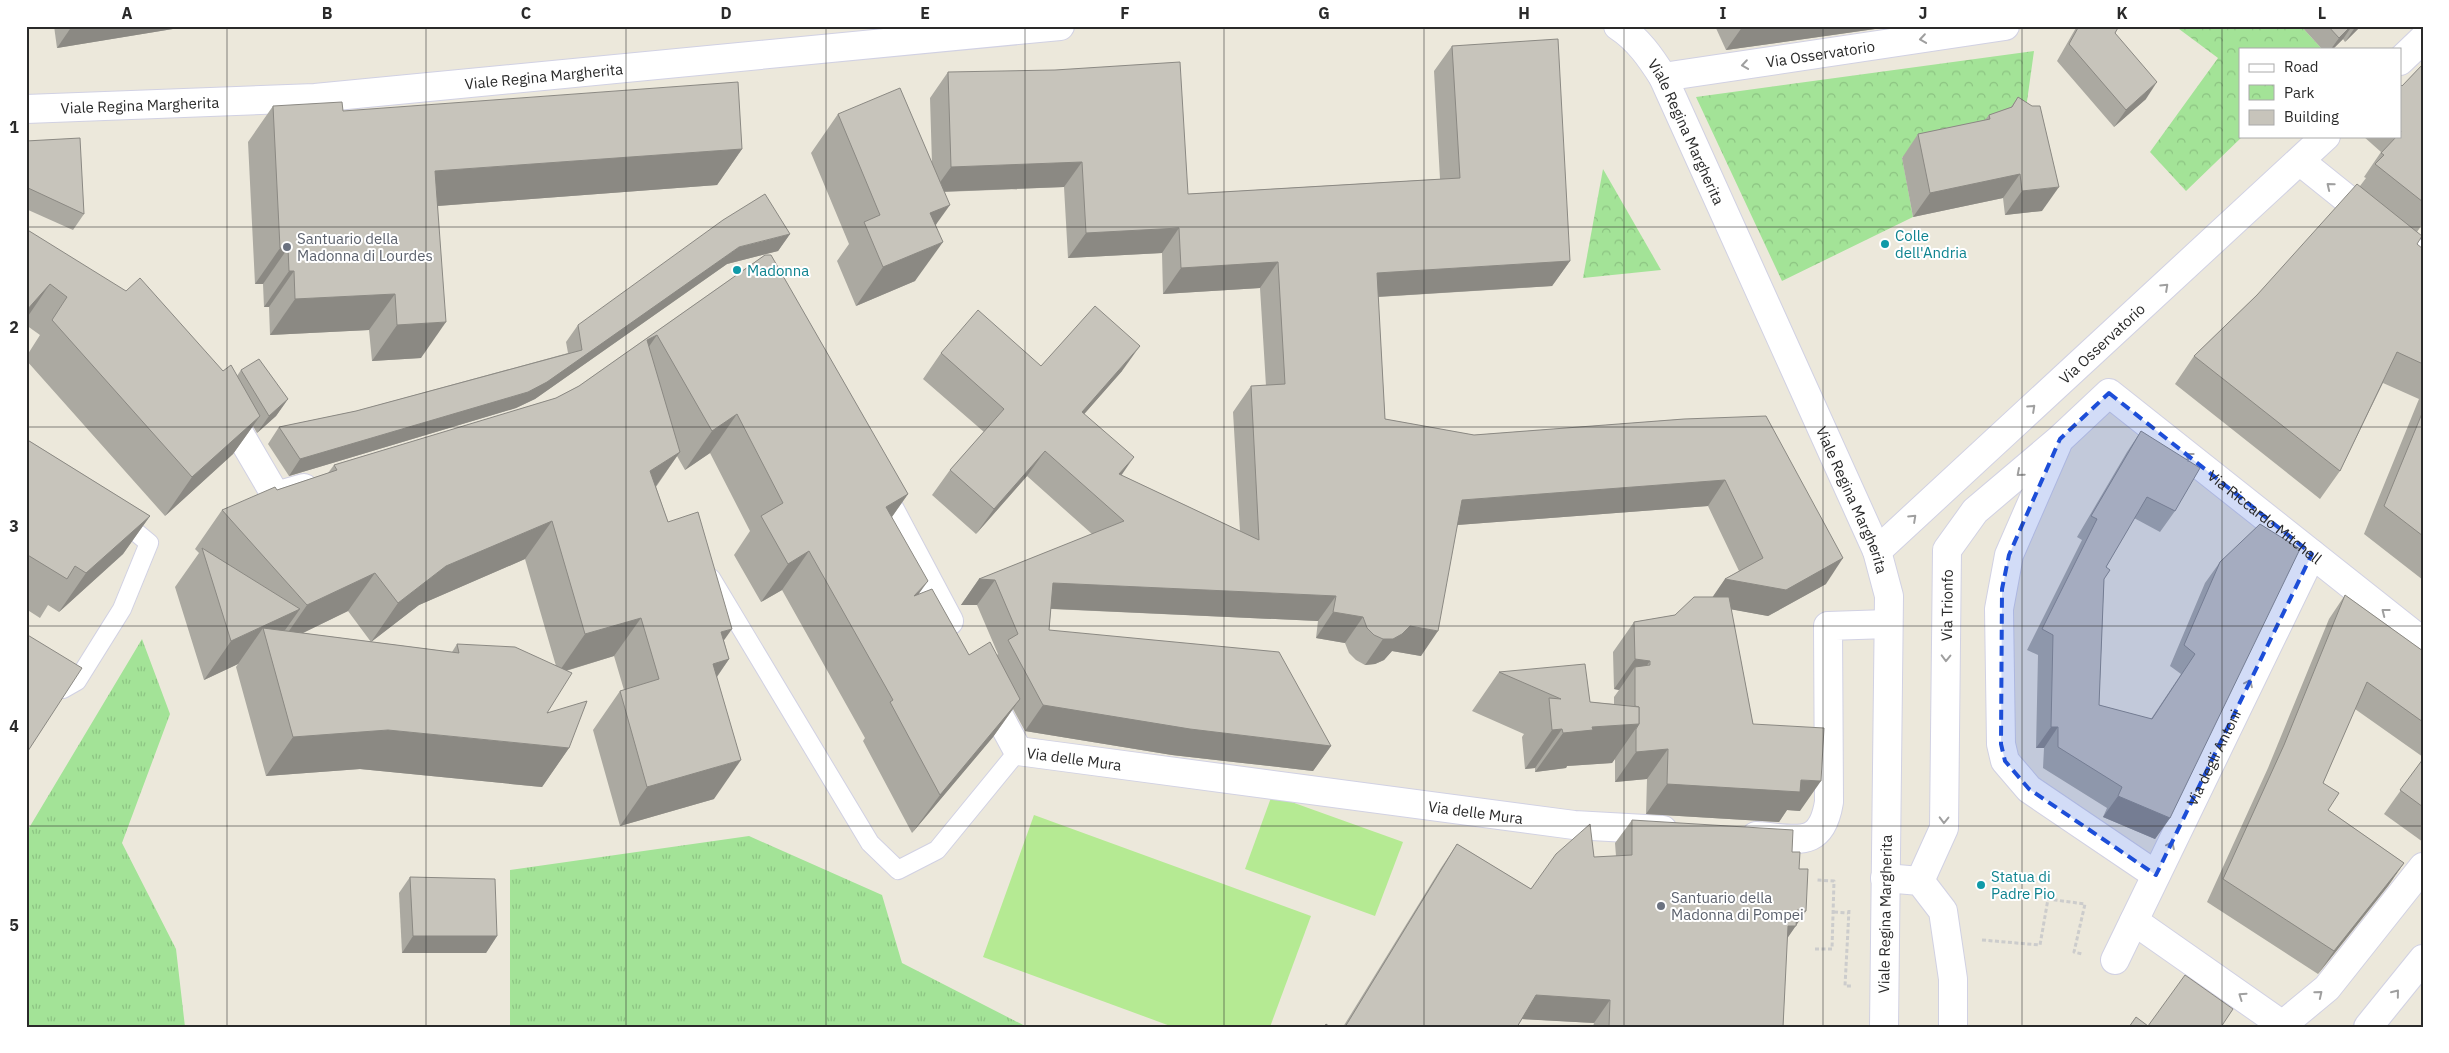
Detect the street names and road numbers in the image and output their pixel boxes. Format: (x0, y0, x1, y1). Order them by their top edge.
street label: Via Osservatorio (1764, 36, 1876, 71)
street label: Viale Regina Margherita (1644, 55, 1729, 208)
street label: Viale Regina Margherita (464, 59, 624, 93)
street label: Viale Regina Margherita (60, 92, 220, 117)
street label: Via Osservatorio (2055, 299, 2149, 388)
street label: Viale Regina Margherita (1812, 423, 1892, 576)
street label: Via Riccardo Mitchell (2204, 466, 2326, 568)
street label: Via Trionfo (1937, 569, 1956, 641)
street label: Via degli Antoni (2182, 706, 2245, 809)
street label: Via delle Mura (1026, 743, 1123, 774)
street label: Via delle Mura (1427, 796, 1524, 828)
street label: Viale Regina Margherita (1874, 835, 1896, 993)

